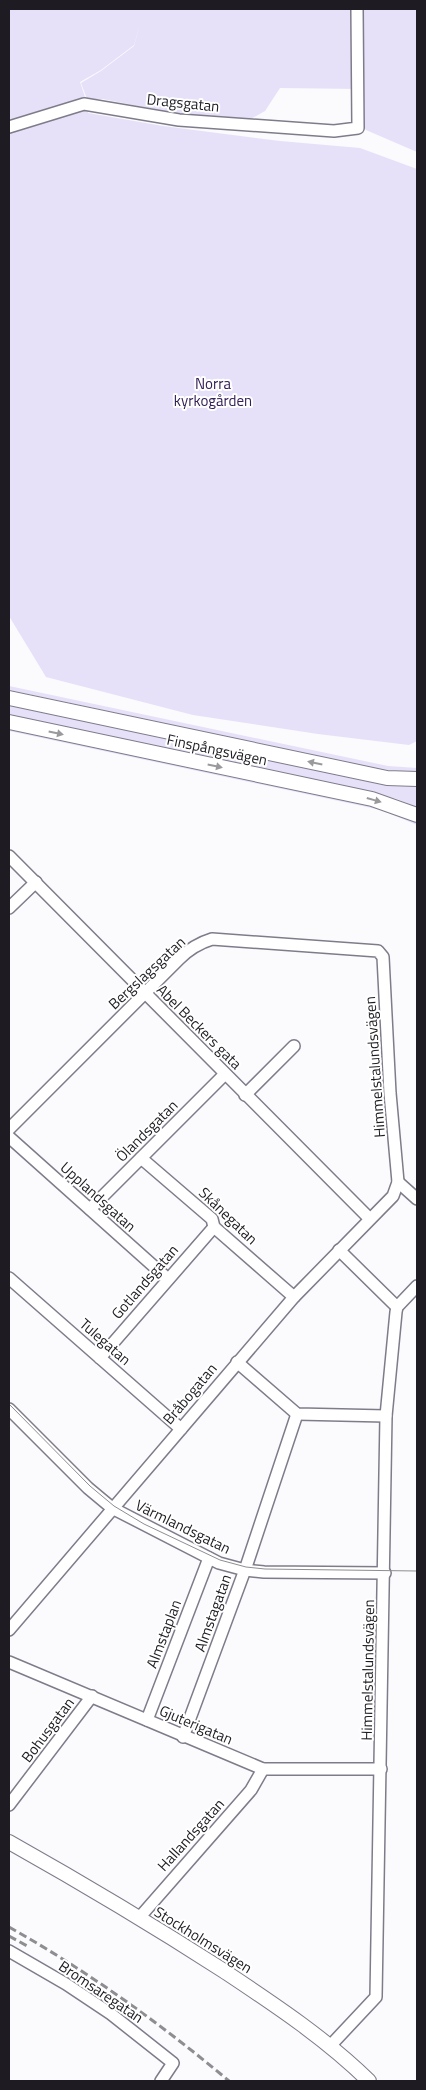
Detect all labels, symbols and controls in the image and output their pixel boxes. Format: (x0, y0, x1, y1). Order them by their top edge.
street label: Dragsgatan (146, 87, 221, 118)
park label: Norra kyrkogården (174, 372, 252, 412)
street label: Finspångsvägen (165, 728, 269, 771)
one-way arrow (49, 729, 65, 737)
one-way arrow (307, 759, 322, 767)
one-way arrow (208, 762, 223, 770)
one-way arrow (367, 796, 382, 804)
street label: Bergslagsgatan (103, 931, 190, 1015)
street label: Abel Beckers gata (151, 979, 248, 1075)
street label: Himmelstalundsvägen (358, 996, 391, 1138)
street label: Ölandsgatan (110, 1094, 183, 1167)
street label: Upplandsgatan (55, 1156, 141, 1237)
street label: Skånegatan (194, 1181, 263, 1250)
street label: Gotlandsgatan (106, 1239, 184, 1324)
street label: Tulegatan (75, 1313, 136, 1371)
street label: Bråbogatan (157, 1358, 222, 1429)
street label: Värmlandsgatan (132, 1494, 235, 1560)
street label: Almstagatan (188, 1571, 237, 1655)
street label: Almstaplan (140, 1596, 187, 1671)
street label: Himmelstalundsvägen (355, 1599, 380, 1741)
street label: Bohusgatan (16, 1692, 80, 1767)
street label: Gjuterigatan (156, 1699, 237, 1750)
street label: Hallandsgatan (152, 1793, 230, 1876)
street label: Stockholmsvägen (150, 1900, 257, 1979)
street label: Bromsaregatan (54, 1955, 148, 2028)

